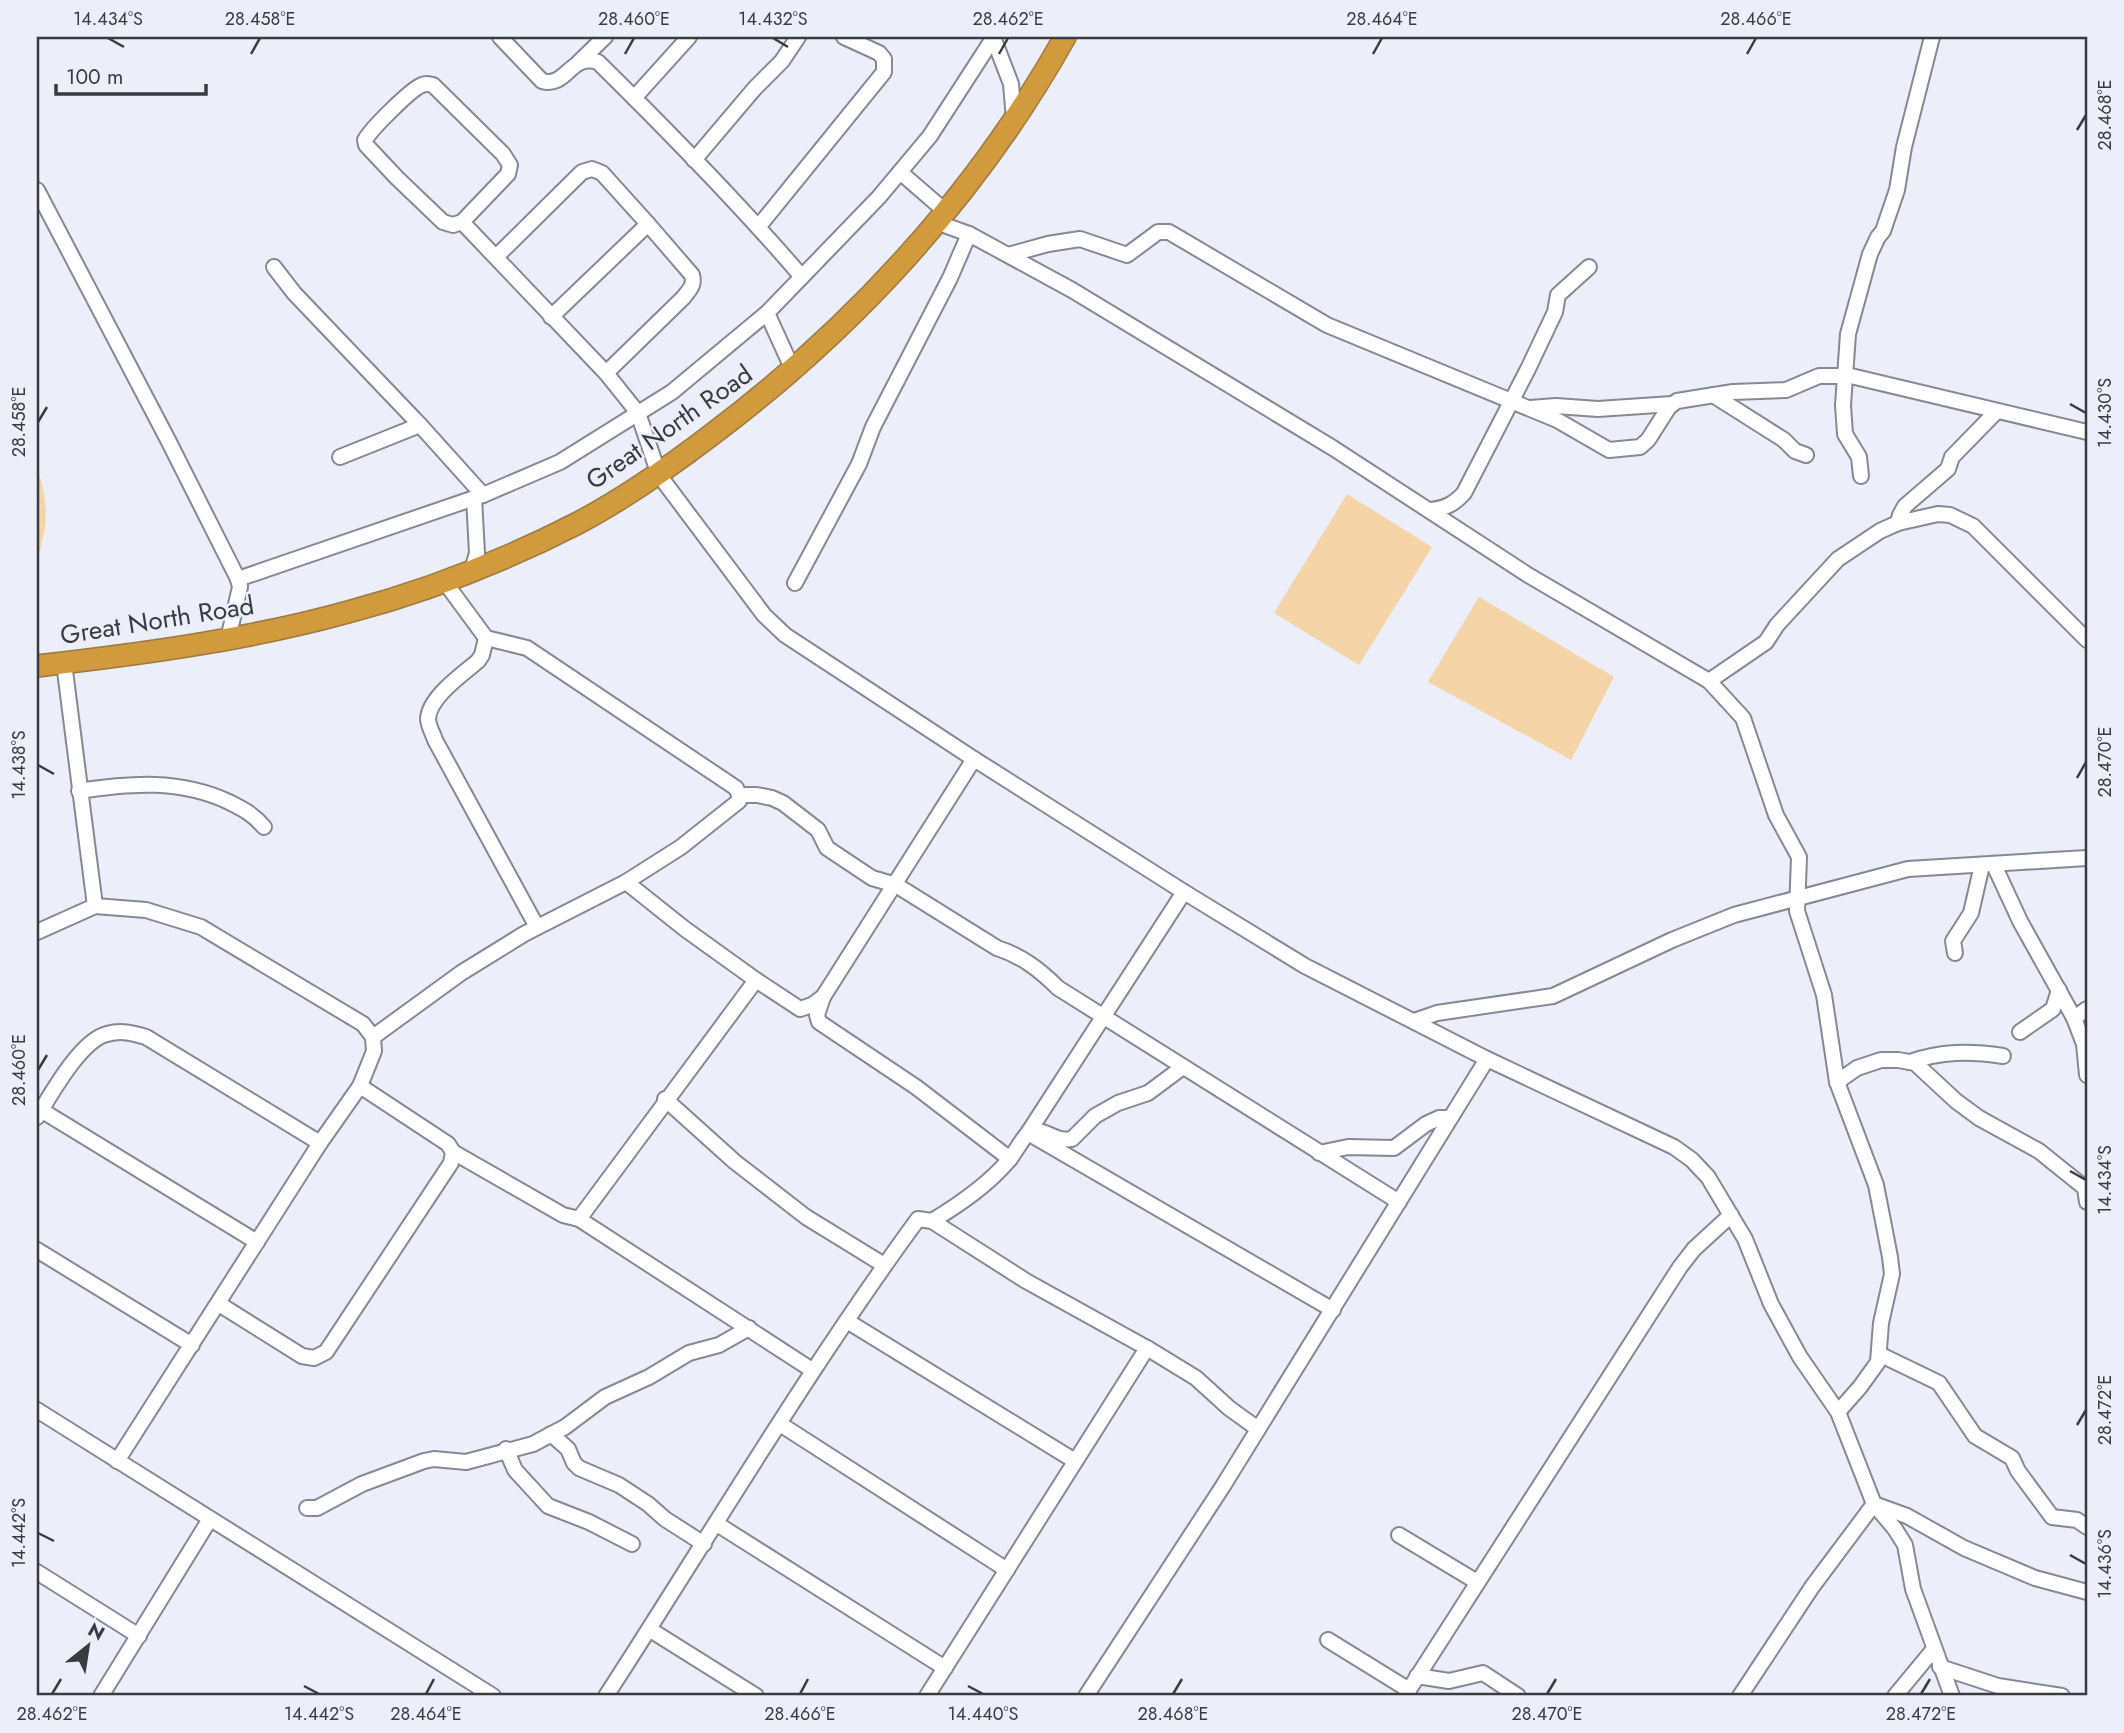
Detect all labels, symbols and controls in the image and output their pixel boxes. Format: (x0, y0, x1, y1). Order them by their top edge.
text: 14.434°S (73, 6, 143, 32)
text: 28.458°E (225, 6, 295, 32)
text: 28.460°E (598, 6, 670, 32)
text: 14.432°S (738, 6, 808, 32)
text: 28.462°E (972, 6, 1044, 32)
text: 28.464°E (1346, 6, 1418, 32)
text: 28.466°E (1720, 6, 1792, 32)
scale bar (56, 52, 206, 96)
text: 100 m (66, 62, 123, 92)
text: 28.468°E (2092, 80, 2118, 150)
street label: Great North Road (578, 355, 760, 499)
text: 14.430°S (2092, 378, 2118, 448)
text: 28.458°E (6, 387, 32, 457)
street label: Great North Road (57, 586, 257, 654)
text: 28.470°E (2092, 727, 2118, 797)
text: 14.438°S (6, 730, 32, 800)
text: 28.460°E (6, 1034, 32, 1106)
text: 14.434°S (2092, 1145, 2118, 1215)
text: 28.472°E (2092, 1375, 2118, 1445)
text: 14.442°S (6, 1498, 32, 1568)
text: 14.436°S (2092, 1529, 2118, 1599)
north arrow (52, 1610, 122, 1680)
text: N (83, 1616, 110, 1647)
text: 28.462°E (16, 1701, 88, 1727)
text: 14.442°S (284, 1701, 354, 1727)
text: 28.464°E (390, 1701, 462, 1727)
text: 28.466°E (764, 1701, 836, 1727)
text: 14.440°S (948, 1701, 1018, 1727)
text: 28.468°E (1138, 1701, 1208, 1727)
text: 28.470°E (1512, 1701, 1582, 1727)
text: 28.472°E (1886, 1701, 1956, 1727)

